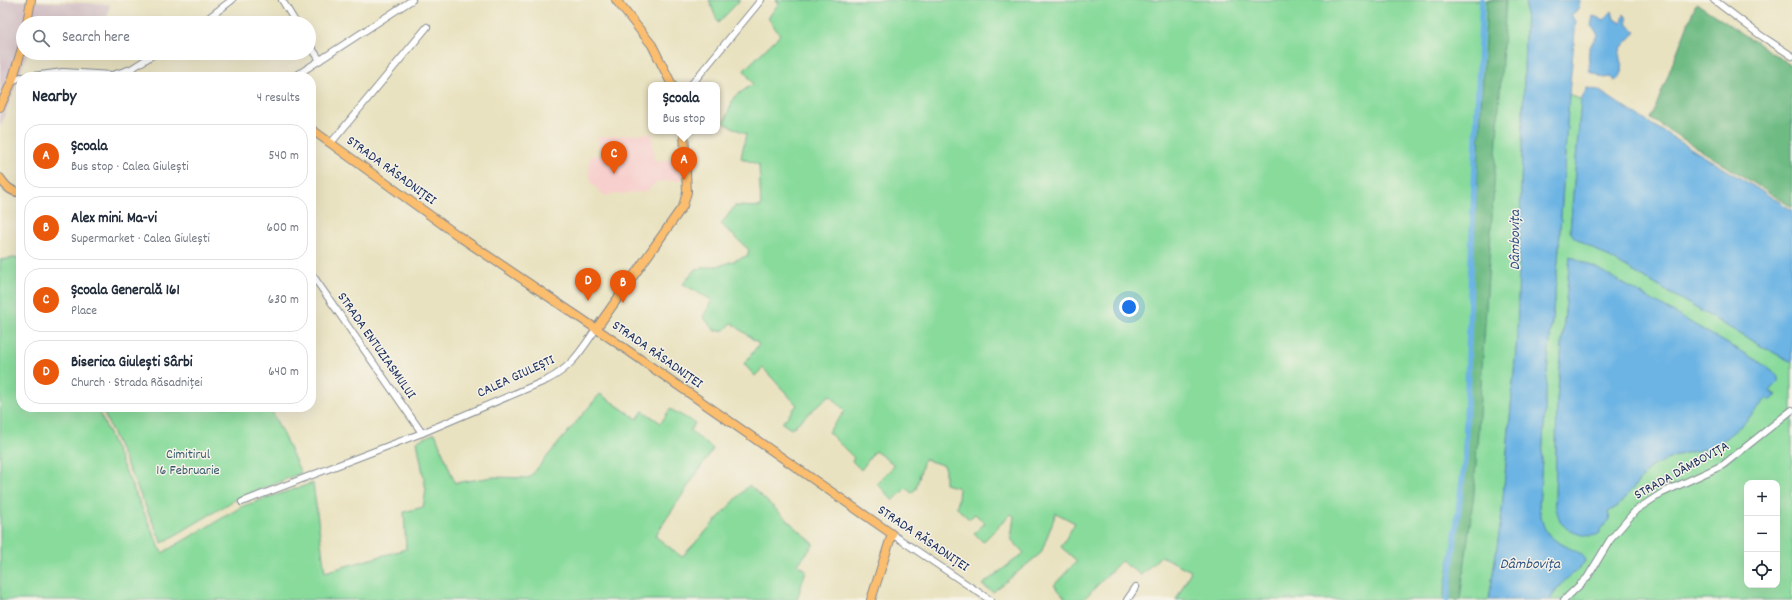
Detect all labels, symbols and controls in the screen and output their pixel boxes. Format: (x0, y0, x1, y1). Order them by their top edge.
search box (16, 16, 316, 60)
icon: search (30, 27, 52, 49)
text: Search here (62, 27, 130, 49)
popup (648, 82, 720, 134)
text: Nearby (32, 86, 76, 110)
text: Școala (663, 88, 699, 110)
text: 4 results (257, 89, 300, 108)
text: Bus stop (663, 110, 705, 129)
street label: STRADA RĂSADNIȚEI (342, 131, 441, 211)
text: Școala (71, 136, 108, 158)
pin: C (601, 141, 627, 174)
text: A (42, 147, 50, 166)
text: 540 m (269, 147, 299, 166)
pin: A (671, 147, 697, 180)
text: Bus stop · Calea Giulești (71, 158, 189, 177)
text: Alex mini. Ma-vi (71, 208, 157, 230)
water label: Dâmbovița (1505, 209, 1527, 270)
text: B (43, 219, 49, 238)
text: 600 m (267, 219, 299, 238)
text: Supermarket · Calea Giulești (71, 230, 210, 249)
pin: D (575, 268, 601, 301)
pin: B (610, 270, 636, 303)
text: Școala Generală 161 (71, 280, 180, 302)
street label: STRADA ENTUZIASMULUI (332, 289, 421, 404)
text: C (43, 291, 49, 310)
text: 630 m (268, 291, 299, 310)
your location (1119, 297, 1139, 317)
text: Place (71, 302, 97, 321)
street label: STRADA RĂSADNIȚEI (607, 316, 707, 394)
street label: CALEA GIULEȘTI (474, 350, 559, 404)
text: Biserica Giulești Sârbi (71, 352, 192, 374)
text: D (43, 363, 49, 382)
text: 640 m (268, 363, 299, 382)
text: Church · Strada Răsadniței (71, 374, 202, 393)
street label: STRADA DÂMBOVIȚA (1631, 436, 1733, 505)
park label: Cimitirul 16 Februarie (156, 445, 220, 481)
map controls (1744, 480, 1780, 588)
button: + (1744, 480, 1780, 516)
street label: STRADA RĂSADNIȚEI (873, 501, 973, 578)
button: − (1744, 516, 1780, 552)
button: locate (1744, 552, 1780, 588)
water label: Dâmbovița (1500, 554, 1561, 576)

